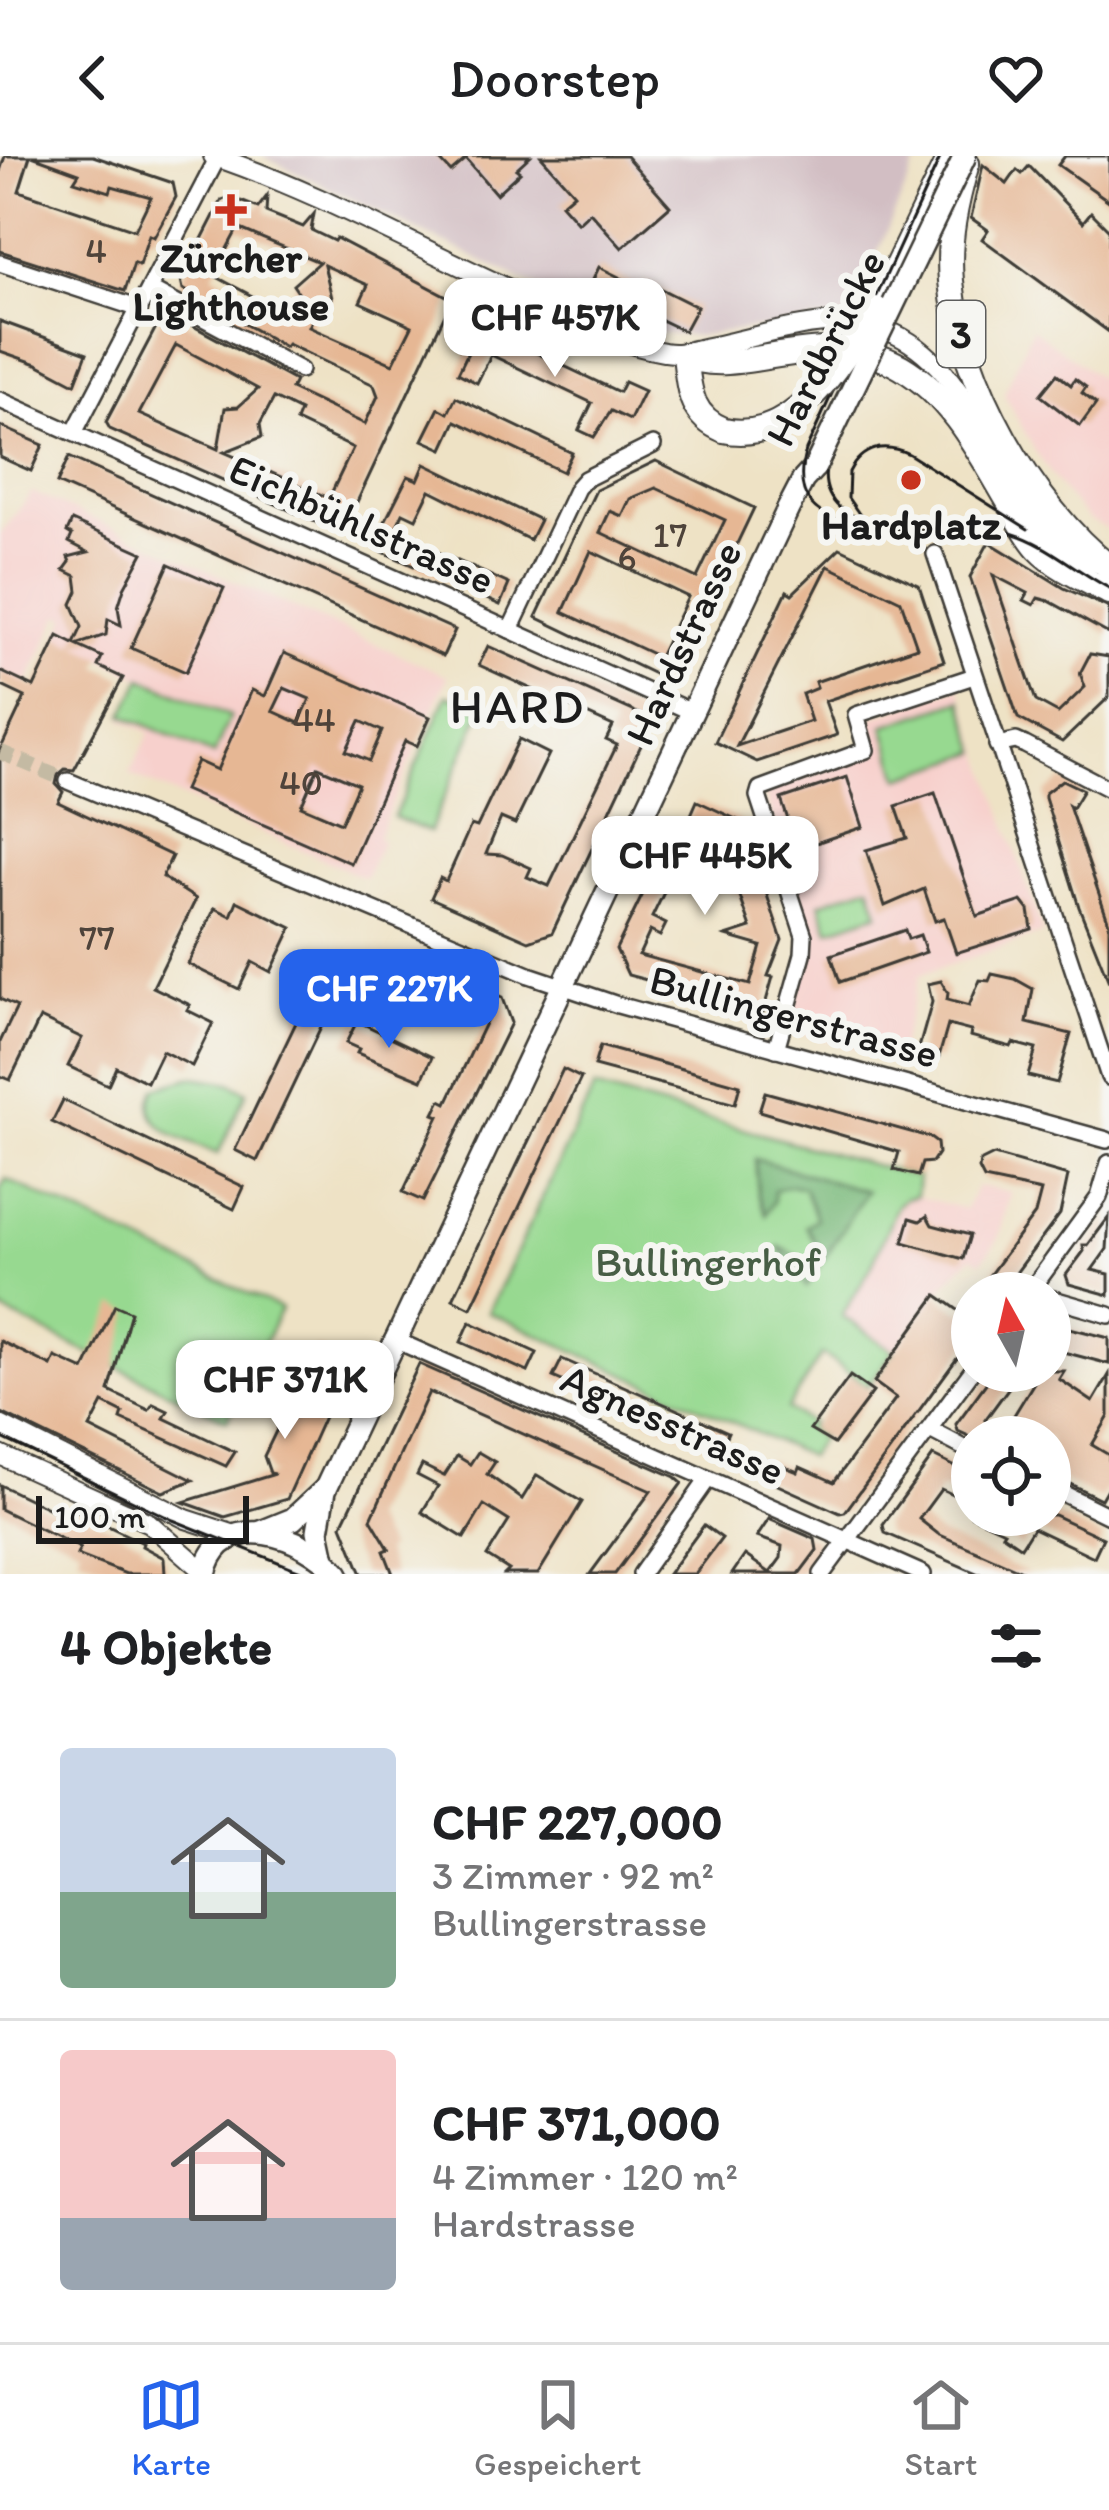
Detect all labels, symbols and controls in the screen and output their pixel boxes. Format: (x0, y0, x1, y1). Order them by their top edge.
icon: back (60, 45, 126, 111)
icon: heart (983, 45, 1049, 111)
text: Doorstep (449, 46, 660, 111)
marker: Zürcher Lighthouse (215, 194, 247, 226)
house number: 4 (85, 229, 107, 272)
place label: Zürcher Lighthouse (133, 232, 329, 331)
street label: Hardbrücke (754, 242, 896, 454)
pin: CHF 457K (431, 278, 679, 380)
text: CHF 457K (471, 293, 639, 340)
road number: 3 (937, 301, 985, 367)
street label: Eichbühlstrasse (222, 443, 502, 605)
marker: Hardplatz (898, 467, 924, 493)
place label: Hardplatz (821, 499, 1002, 550)
house number: 17 (653, 513, 687, 556)
street label: Hardstrasse (614, 533, 752, 753)
house number: 6 (617, 536, 637, 579)
district label: HARD (450, 677, 586, 735)
house number: 44 (292, 698, 336, 741)
house number: 40 (279, 761, 323, 804)
pin: CHF 445K (581, 816, 829, 918)
text: CHF 445K (619, 831, 791, 878)
house number: 77 (79, 916, 115, 959)
pin: CHF 227K (265, 949, 513, 1051)
street label: Bullingerstrasse (644, 953, 944, 1079)
text: CHF 227K (306, 964, 472, 1011)
park label: Bullingerhof (595, 1236, 821, 1287)
north arrow (951, 1272, 1071, 1392)
map controls (951, 1272, 1071, 1536)
pin: CHF 371K (161, 1340, 409, 1442)
street label: Agnesstrasse (553, 1352, 793, 1496)
text: CHF 371K (203, 1355, 367, 1402)
button: locate (951, 1416, 1071, 1536)
scale bar (36, 1490, 249, 1543)
text: 100 m (54, 1497, 145, 1536)
icon: filters (983, 1613, 1049, 1679)
text: 4 Objekte (60, 1616, 272, 1677)
text: CHF 227,000 (432, 1791, 723, 1852)
icon: home (156, 1796, 300, 1940)
text: 3 Zimmer · 92 m² (432, 1852, 714, 1899)
text: Bullingerstrasse (432, 1899, 707, 1946)
text: CHF 371,000 (432, 2092, 721, 2153)
icon: home (156, 2098, 300, 2242)
text: 4 Zimmer · 120 m² (432, 2153, 738, 2200)
text: Hardstrasse (432, 2200, 635, 2247)
tab: Karte (132, 2372, 211, 2483)
tab: Gespeichert (474, 2372, 641, 2483)
tab: Start (904, 2372, 977, 2483)

